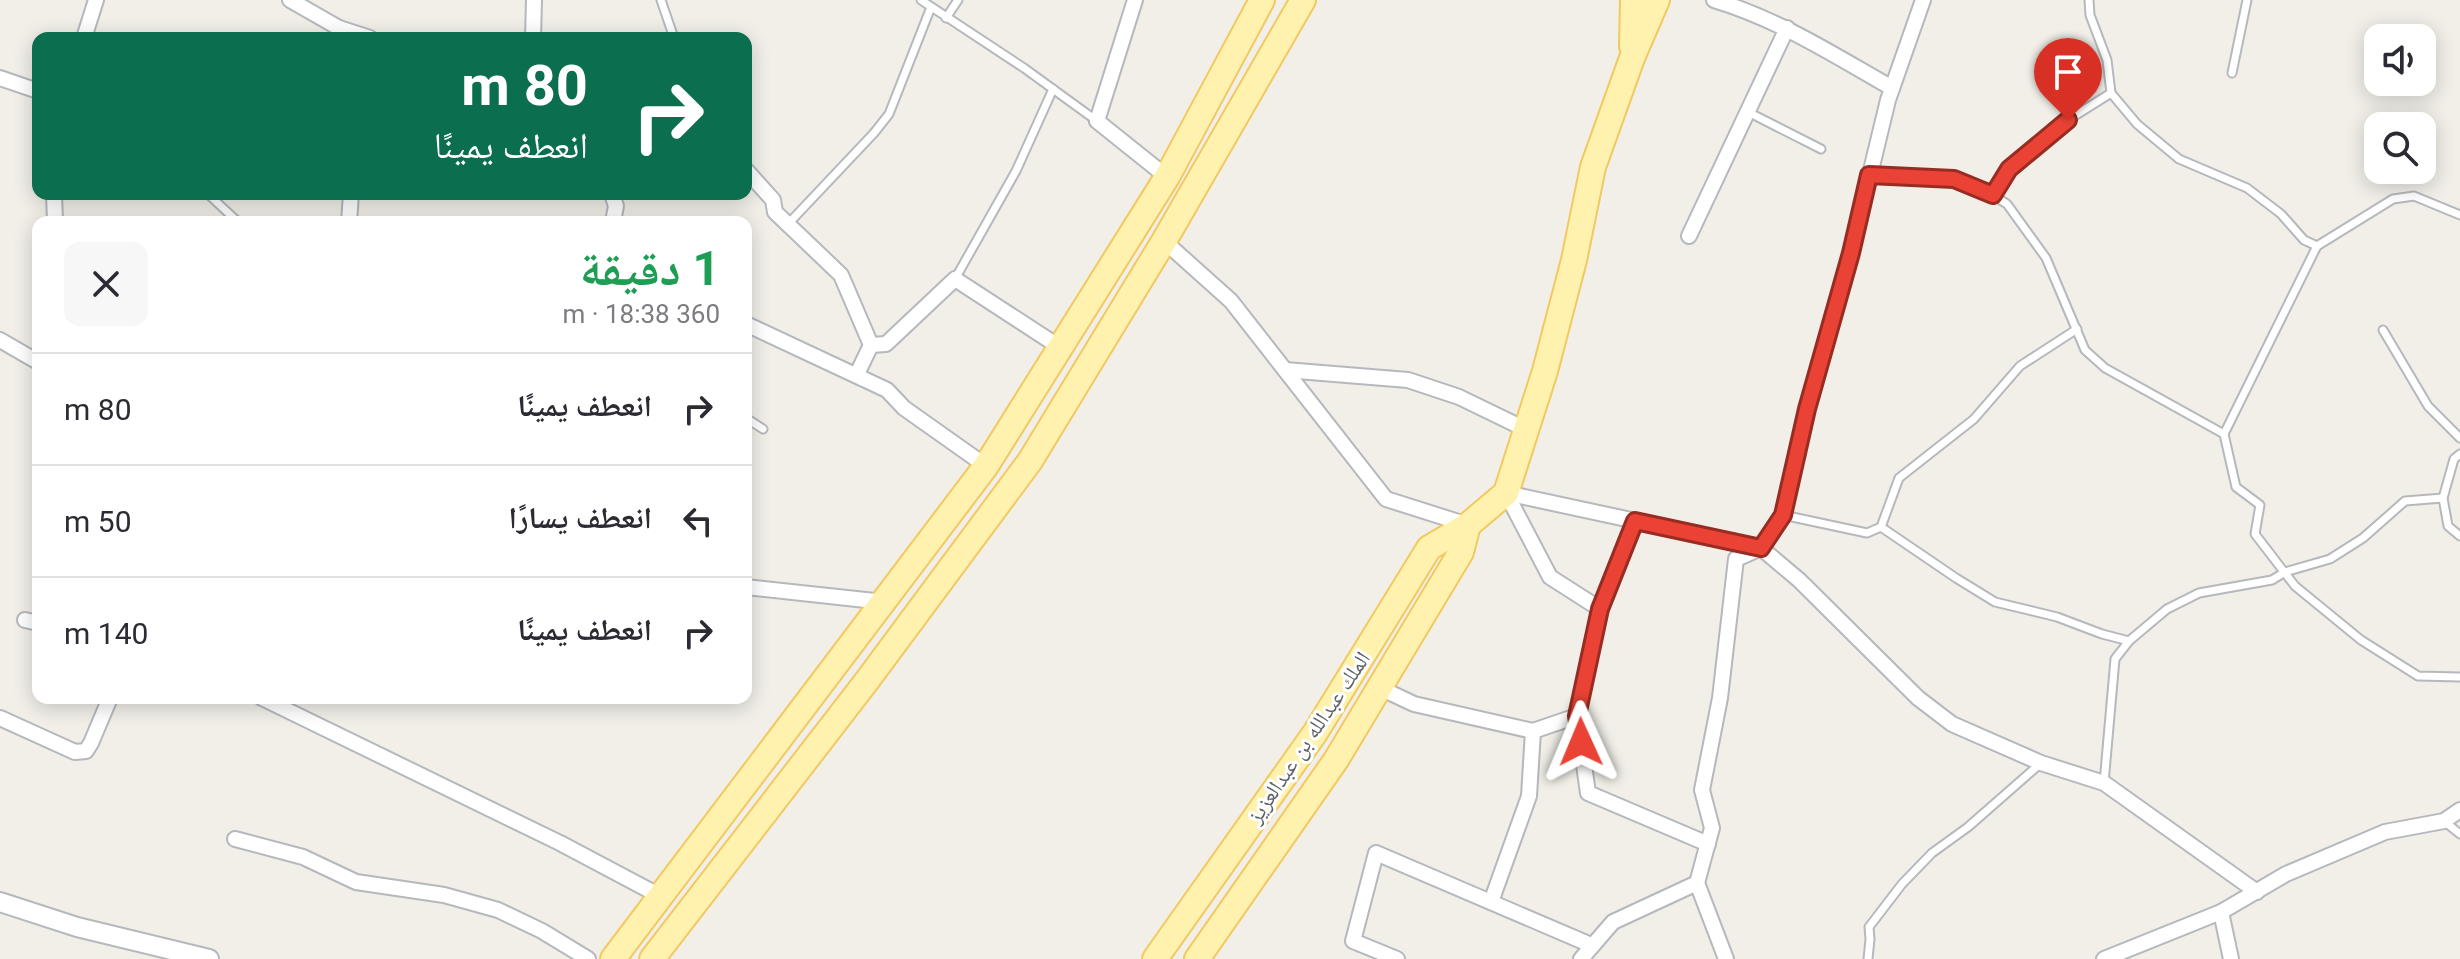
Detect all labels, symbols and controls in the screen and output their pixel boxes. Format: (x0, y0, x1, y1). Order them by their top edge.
map controls (2364, 24, 2436, 184)
button: sound (2364, 24, 2436, 96)
pin (2034, 38, 2102, 120)
icon: arrive (2046, 50, 2090, 94)
text: 80 m (461, 53, 588, 119)
icon: right (616, 64, 720, 168)
button: search (2364, 112, 2436, 184)
text: انعطف يمينًا (434, 125, 588, 167)
text: 1 دقيقة (580, 240, 720, 297)
button: close (64, 242, 148, 326)
text: 360 m · 18:38 (562, 299, 720, 329)
icon: right (676, 387, 720, 431)
text: انعطف يمينًا (517, 388, 652, 423)
text: 80 m (64, 392, 132, 427)
icon: left (676, 499, 720, 543)
text: انعطف يسارًا (509, 500, 652, 535)
text: 50 m (64, 504, 132, 539)
icon: right (676, 611, 720, 655)
text: انعطف يمينًا (517, 612, 652, 647)
text: 140 m (64, 616, 148, 651)
street label: الملك عبدالله بن عبدالعزيز (1241, 647, 1376, 829)
position arrow (1539, 700, 1623, 784)

